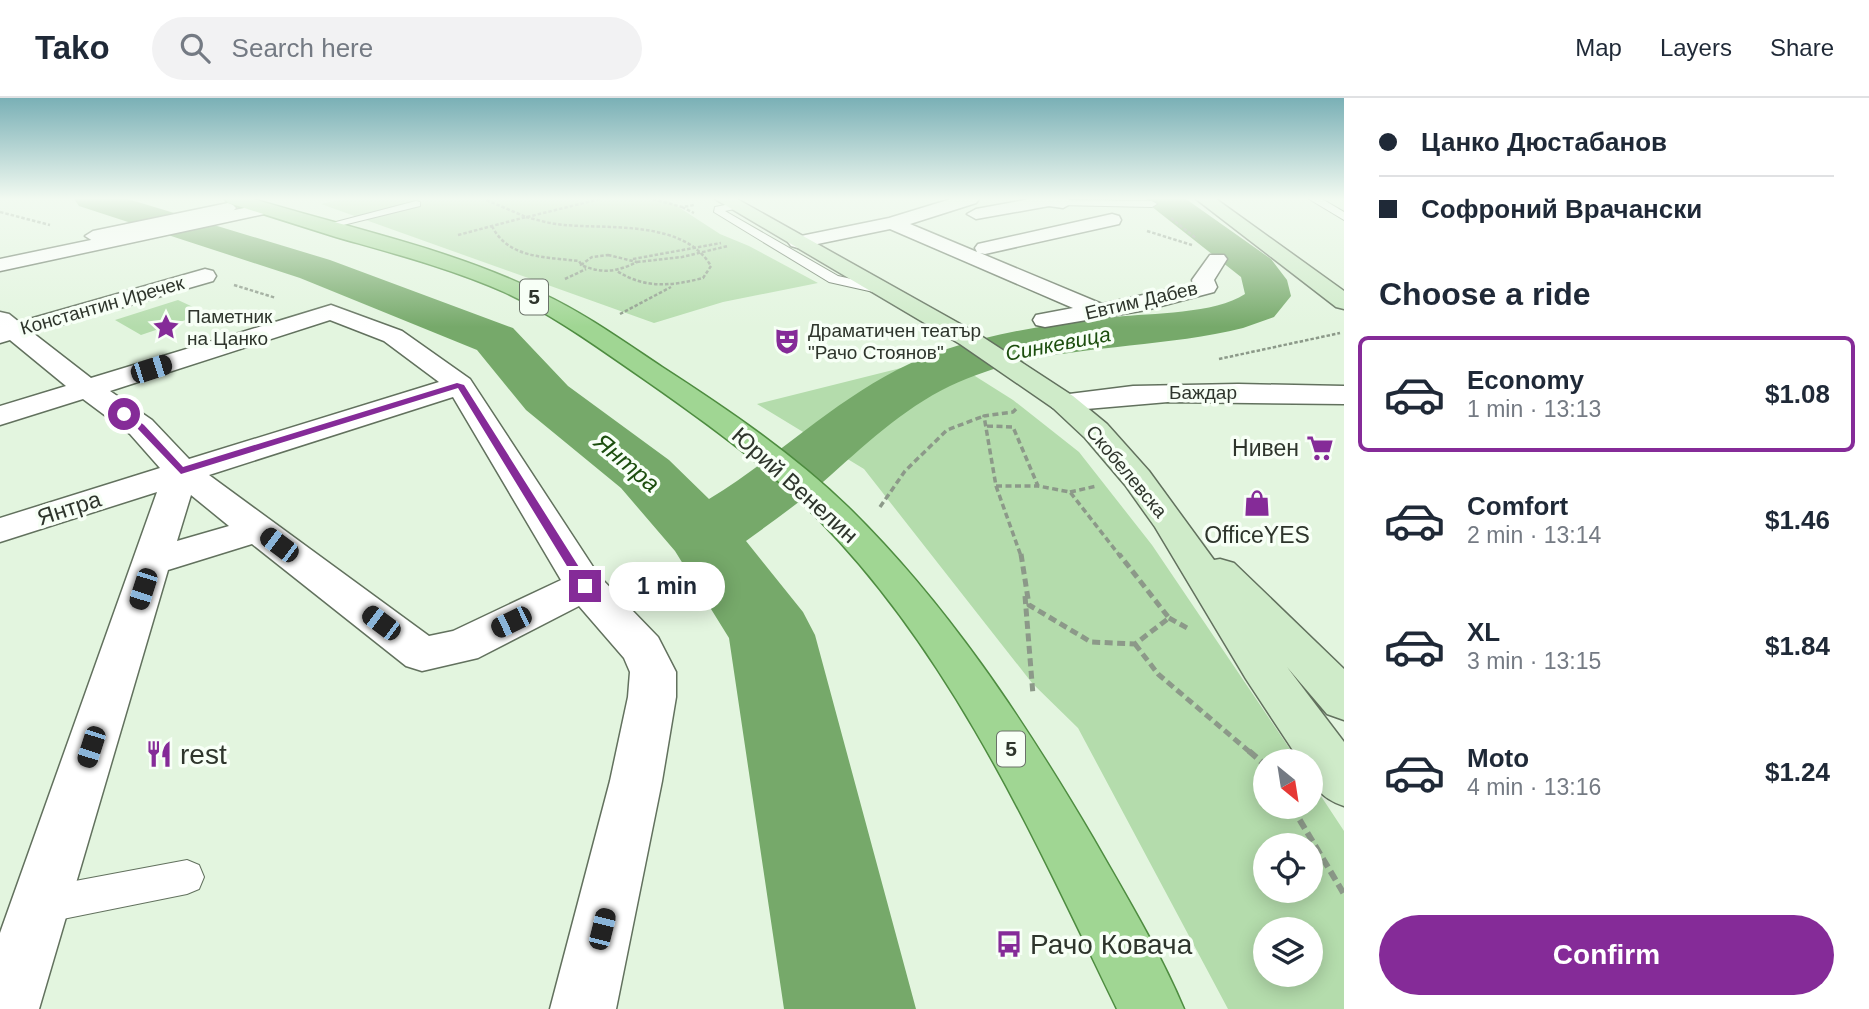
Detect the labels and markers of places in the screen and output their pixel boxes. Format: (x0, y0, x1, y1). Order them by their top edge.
place label: Паметник на Цанко (187, 306, 273, 349)
place icon: Паметник на Цанко (151, 312, 181, 342)
place label: Драматичен театър "Рачо Стоянов" (808, 320, 981, 363)
theatre icon: Драматичен театър "Рачо Стоянов" (772, 326, 802, 356)
supermarket icon: Нивен (1305, 433, 1335, 463)
place label: Нивен (1232, 435, 1299, 461)
shop icon: OfficeYES (1242, 488, 1272, 518)
place label: OfficeYES (1204, 522, 1310, 548)
restaurant icon: rest (144, 739, 174, 769)
place label: rest (180, 739, 227, 770)
bus stop icon: Рачо Ковача (994, 929, 1024, 959)
place label: Рачо Ковача (1030, 929, 1193, 960)

